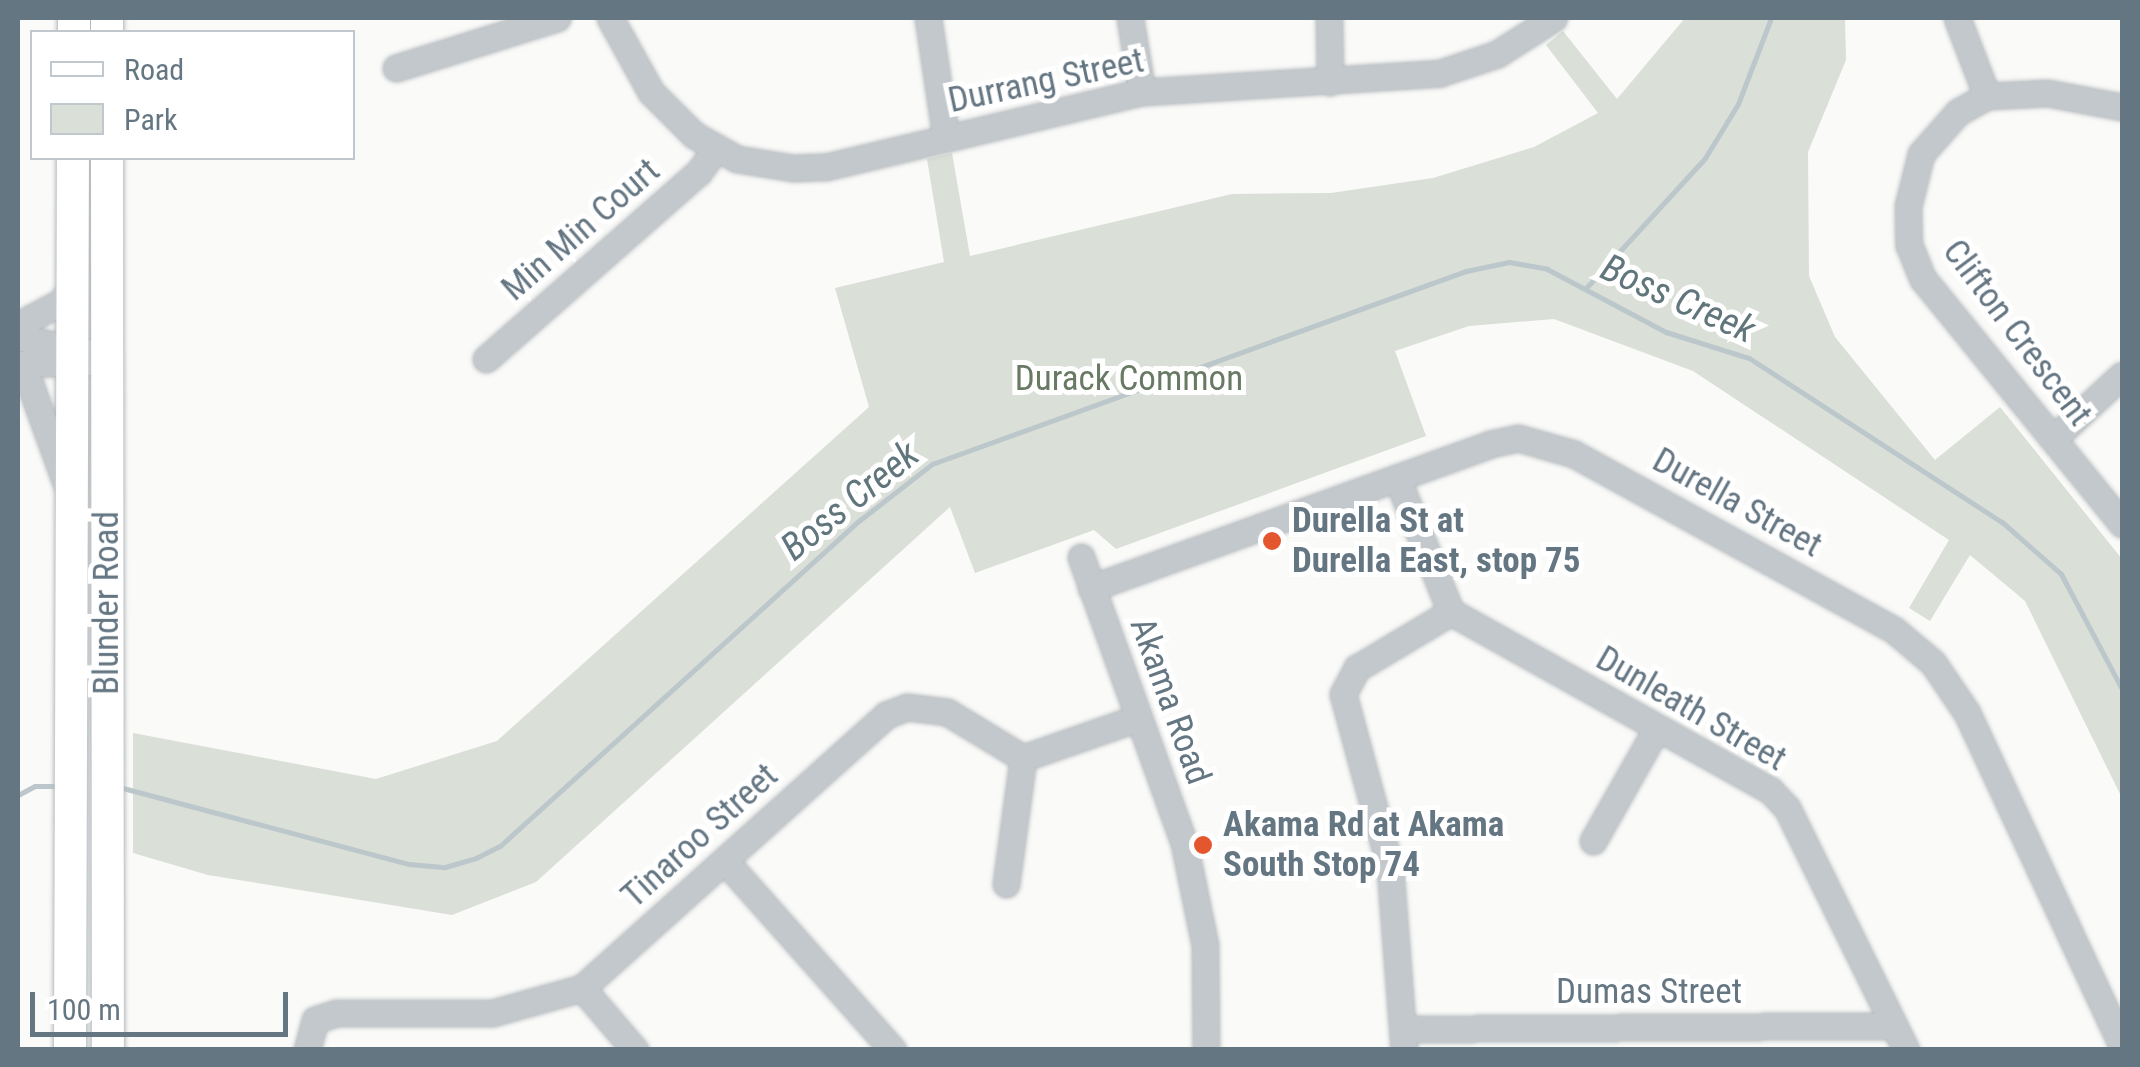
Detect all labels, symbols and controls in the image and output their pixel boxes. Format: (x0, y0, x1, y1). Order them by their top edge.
legend (30, 30, 355, 160)
street label: Durrang Street (945, 40, 1147, 122)
text: Road (124, 52, 184, 87)
text: Park (124, 102, 178, 137)
street label: Min Min Court (494, 150, 668, 310)
street label: Clifton Crescent (1933, 232, 2101, 434)
water label: Boss Creek (1594, 245, 1762, 353)
park label: Durack Common (1015, 358, 1243, 400)
water label: Boss Creek (772, 432, 928, 570)
street label: Durella Street (1645, 439, 1829, 567)
place label: Durella St at Durella East, stop 75 (1292, 500, 1580, 582)
street label: Blunder Road (86, 511, 128, 695)
marker: Durella St at Durella East, stop 75 (1261, 530, 1283, 552)
street label: Akama Road (1120, 612, 1220, 790)
street label: Dunleath Street (1589, 638, 1793, 780)
street label: Tinaroo Street (613, 755, 787, 917)
place label: Akama Rd at Akama South Stop 74 (1223, 804, 1504, 886)
marker: Akama Rd at Akama South Stop 74 (1192, 834, 1214, 856)
street label: Dumas Street (1556, 971, 1742, 1013)
scale bar (35, 972, 292, 1034)
text: 100 m (47, 992, 121, 1027)

